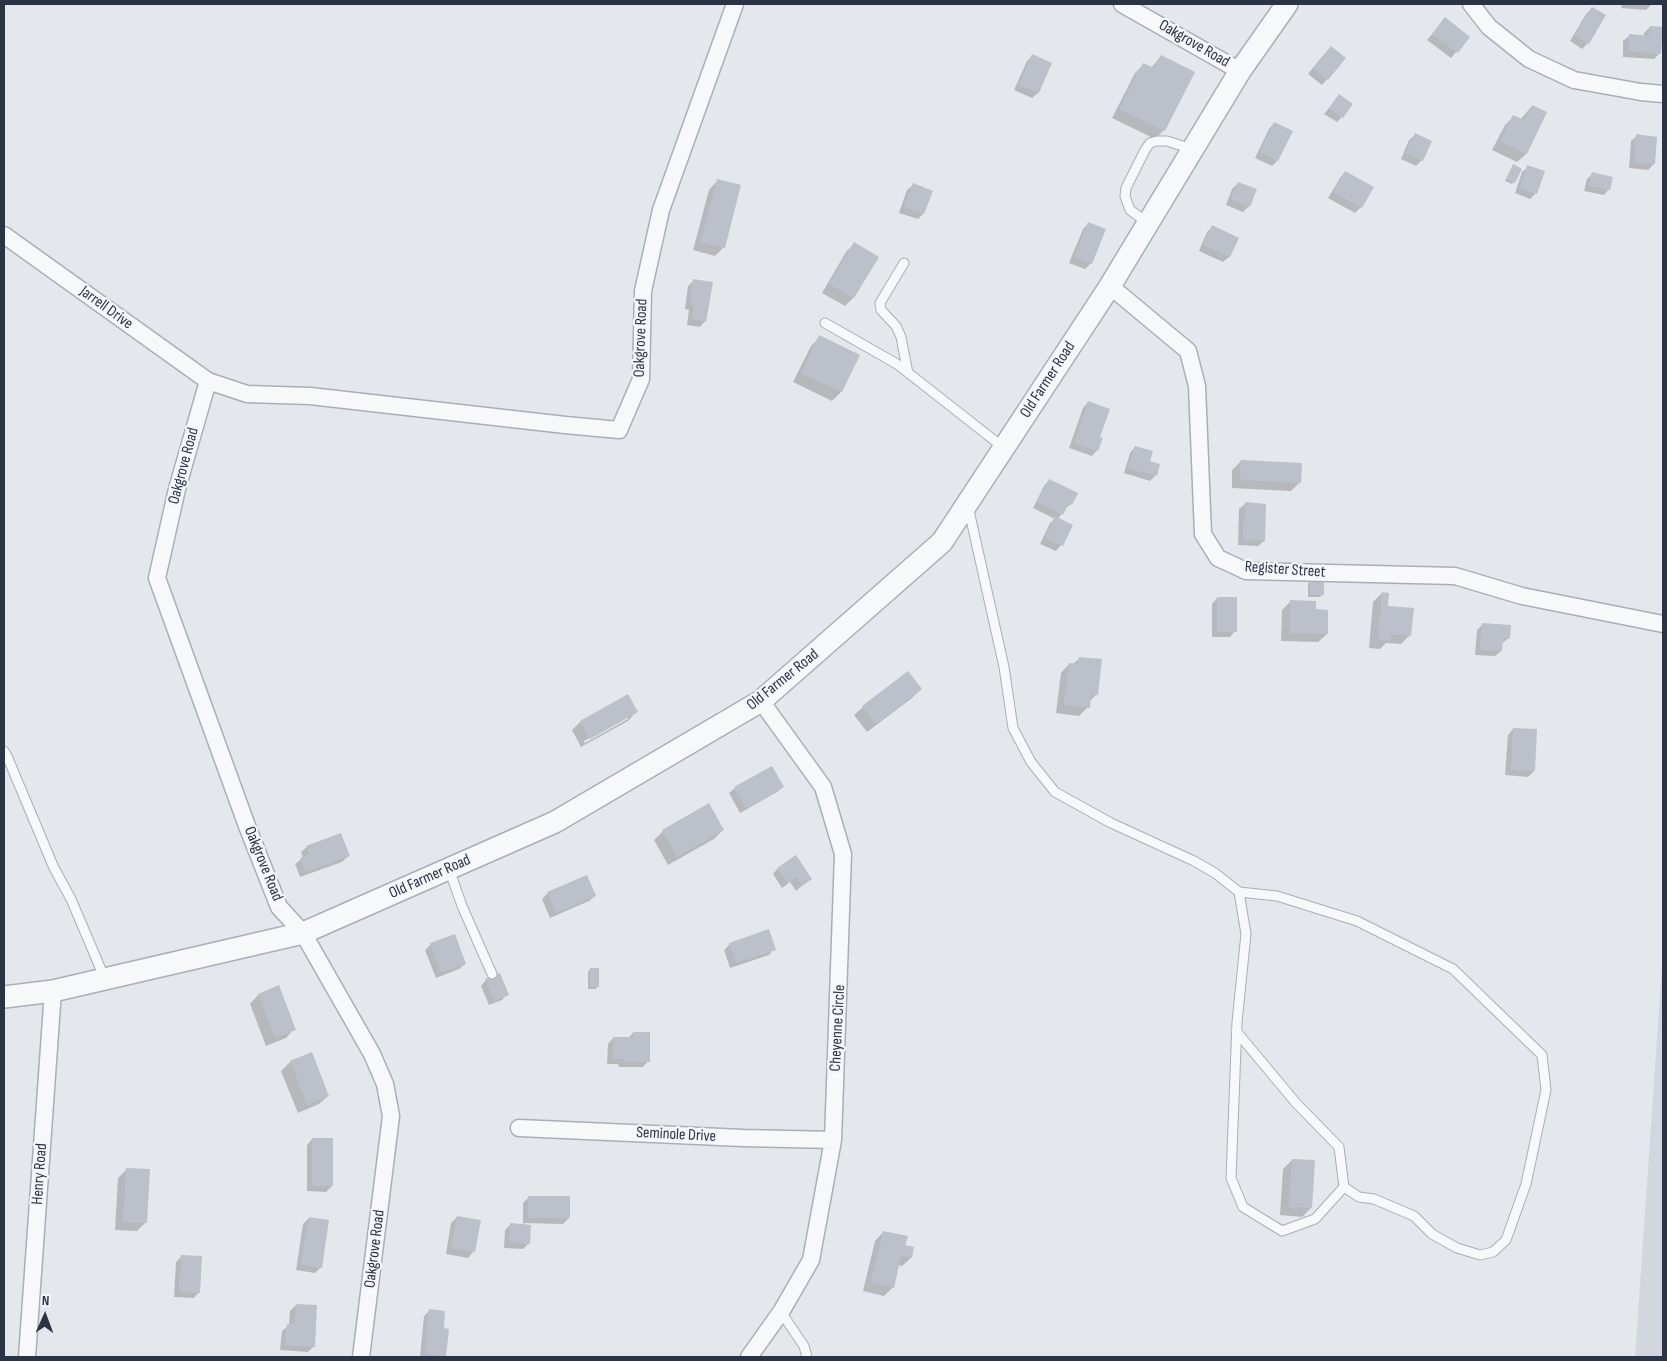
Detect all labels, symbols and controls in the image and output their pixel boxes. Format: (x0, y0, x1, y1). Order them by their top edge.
street label: Oakgrove Road (1155, 16, 1233, 72)
street label: Jarrell Drive (76, 282, 136, 334)
street label: Oakgrove Road (630, 298, 652, 378)
street label: Old Farmer Road (1016, 338, 1080, 422)
street label: Oakgrove Road (165, 426, 203, 506)
street label: Register Street (1244, 558, 1326, 582)
street label: Old Farmer Road (743, 645, 823, 715)
street label: Oakgrove Road (239, 824, 287, 904)
street label: Old Farmer Road (386, 851, 474, 903)
street label: Cheyenne Circle (826, 984, 850, 1072)
street label: Seminole Drive (636, 1123, 716, 1147)
street label: Henry Road (28, 1143, 52, 1205)
street label: Oakgrove Road (361, 1209, 389, 1289)
north arrow (20, 1291, 70, 1341)
text: N (41, 1292, 50, 1309)

